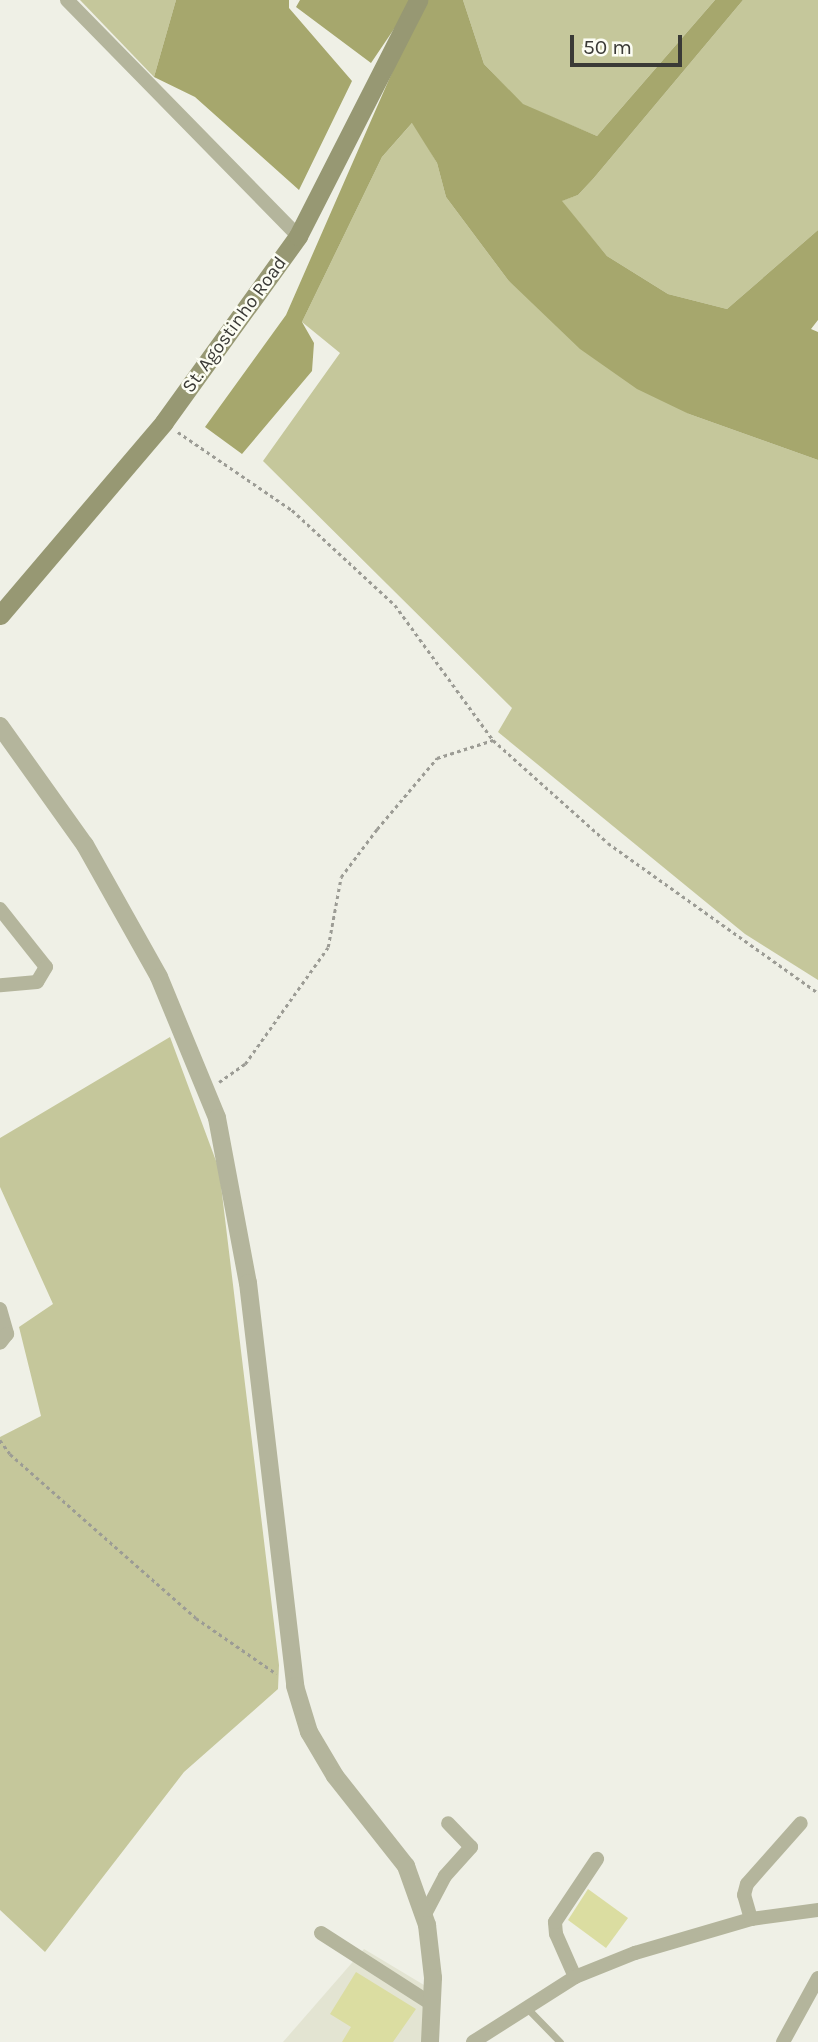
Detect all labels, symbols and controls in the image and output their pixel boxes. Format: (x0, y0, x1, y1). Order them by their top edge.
scale bar (573, 21, 685, 65)
text: 50 m (583, 35, 632, 59)
street label: St. Agostinho Road (178, 252, 292, 398)

